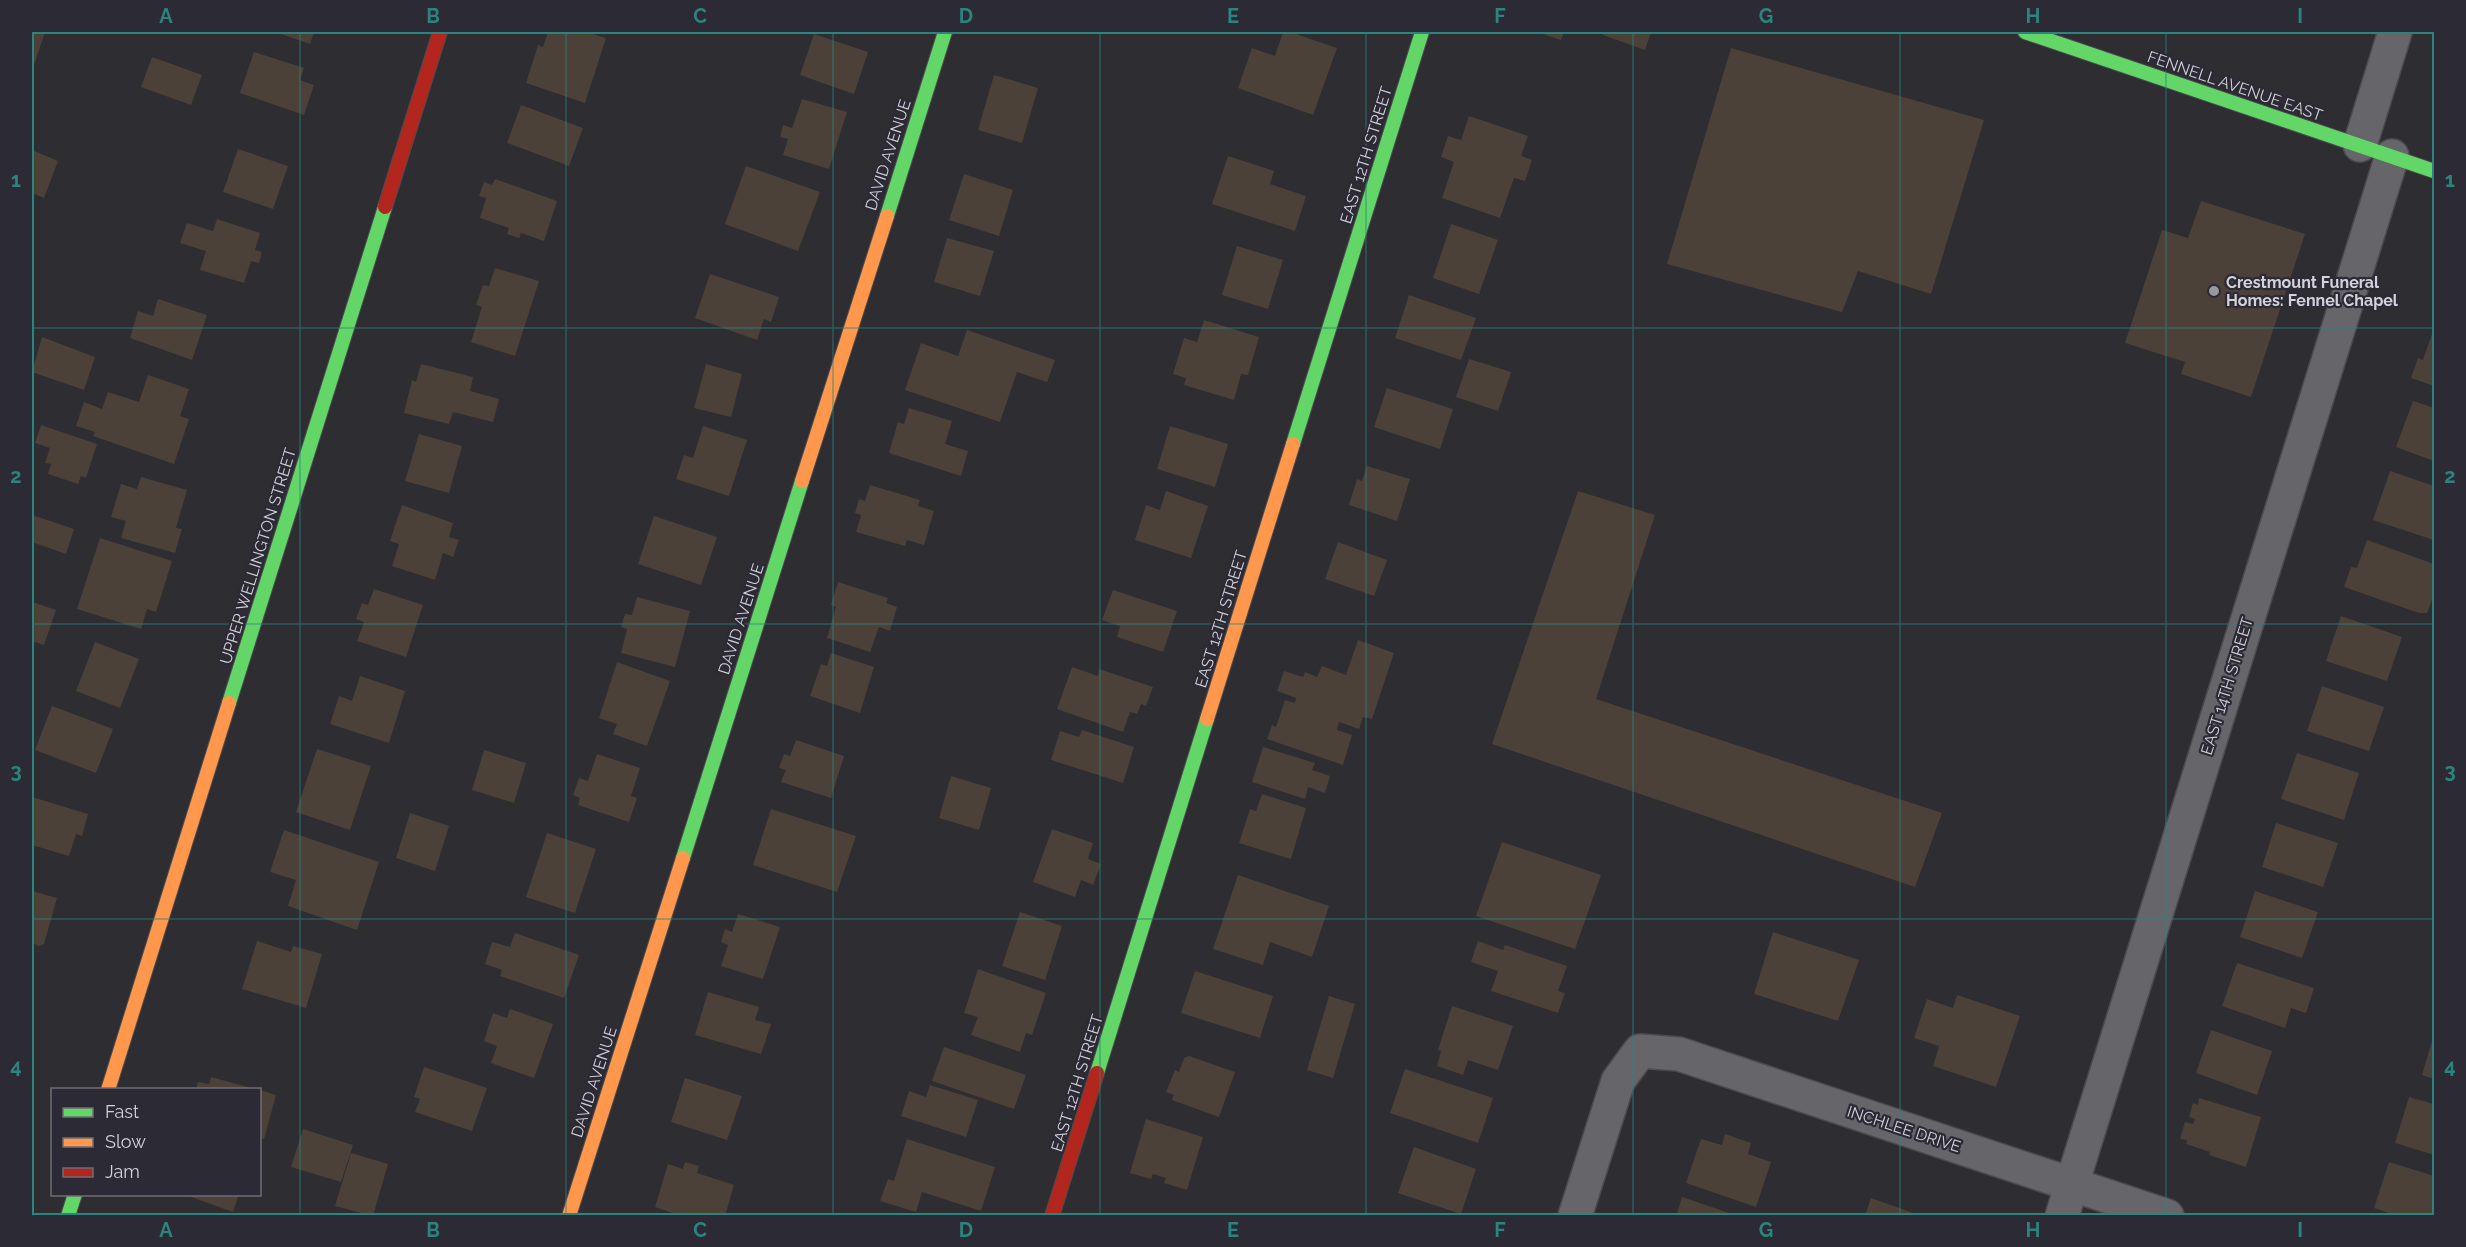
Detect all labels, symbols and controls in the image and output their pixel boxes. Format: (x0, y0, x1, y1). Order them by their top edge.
text: A (159, 4, 173, 28)
text: B (426, 4, 440, 28)
text: C (693, 4, 707, 28)
text: D (959, 4, 973, 28)
text: E (1227, 4, 1239, 28)
text: F (1494, 4, 1506, 28)
text: G (1759, 4, 1773, 28)
text: H (2026, 4, 2040, 28)
text: I (2297, 4, 2303, 28)
street label: FENNELL AVENUE EAST (2145, 47, 2325, 125)
street label: EAST 12TH STREET (1336, 84, 1396, 226)
street label: DAVID AVENUE (861, 97, 915, 213)
text: 1 (11, 168, 21, 192)
text: 1 (2445, 168, 2455, 192)
place label: Crestmount Funeral Homes: Fennel Chapel (2226, 273, 2399, 310)
marker: Crestmount Funeral Homes: Fennel Chapel (2207, 284, 2221, 298)
street label: UPPER WELLINGTON STREET (216, 445, 300, 667)
text: 2 (10, 464, 22, 488)
text: 2 (2444, 464, 2456, 488)
street label: EAST 12TH STREET (1191, 548, 1251, 690)
street label: DAVID AVENUE (714, 561, 768, 677)
street label: EAST 14TH STREET (2197, 615, 2257, 757)
text: 3 (10, 759, 22, 783)
text: 3 (2444, 759, 2456, 783)
street label: EAST 12TH STREET (1047, 1012, 1107, 1154)
street label: DAVID AVENUE (567, 1024, 621, 1140)
text: 4 (10, 1054, 22, 1078)
text: 4 (2444, 1054, 2456, 1078)
legend (51, 1088, 261, 1196)
text: Fast (105, 1101, 139, 1122)
street label: INCHLEE DRIVE (1845, 1102, 1964, 1156)
text: Slow (105, 1131, 146, 1152)
text: Jam (105, 1161, 140, 1182)
text: A (159, 1218, 173, 1242)
text: B (426, 1218, 440, 1242)
text: C (693, 1218, 707, 1242)
text: D (959, 1218, 973, 1242)
text: E (1227, 1218, 1239, 1242)
text: F (1494, 1218, 1506, 1242)
text: G (1759, 1218, 1773, 1242)
text: H (2026, 1218, 2040, 1242)
text: I (2297, 1218, 2303, 1242)

